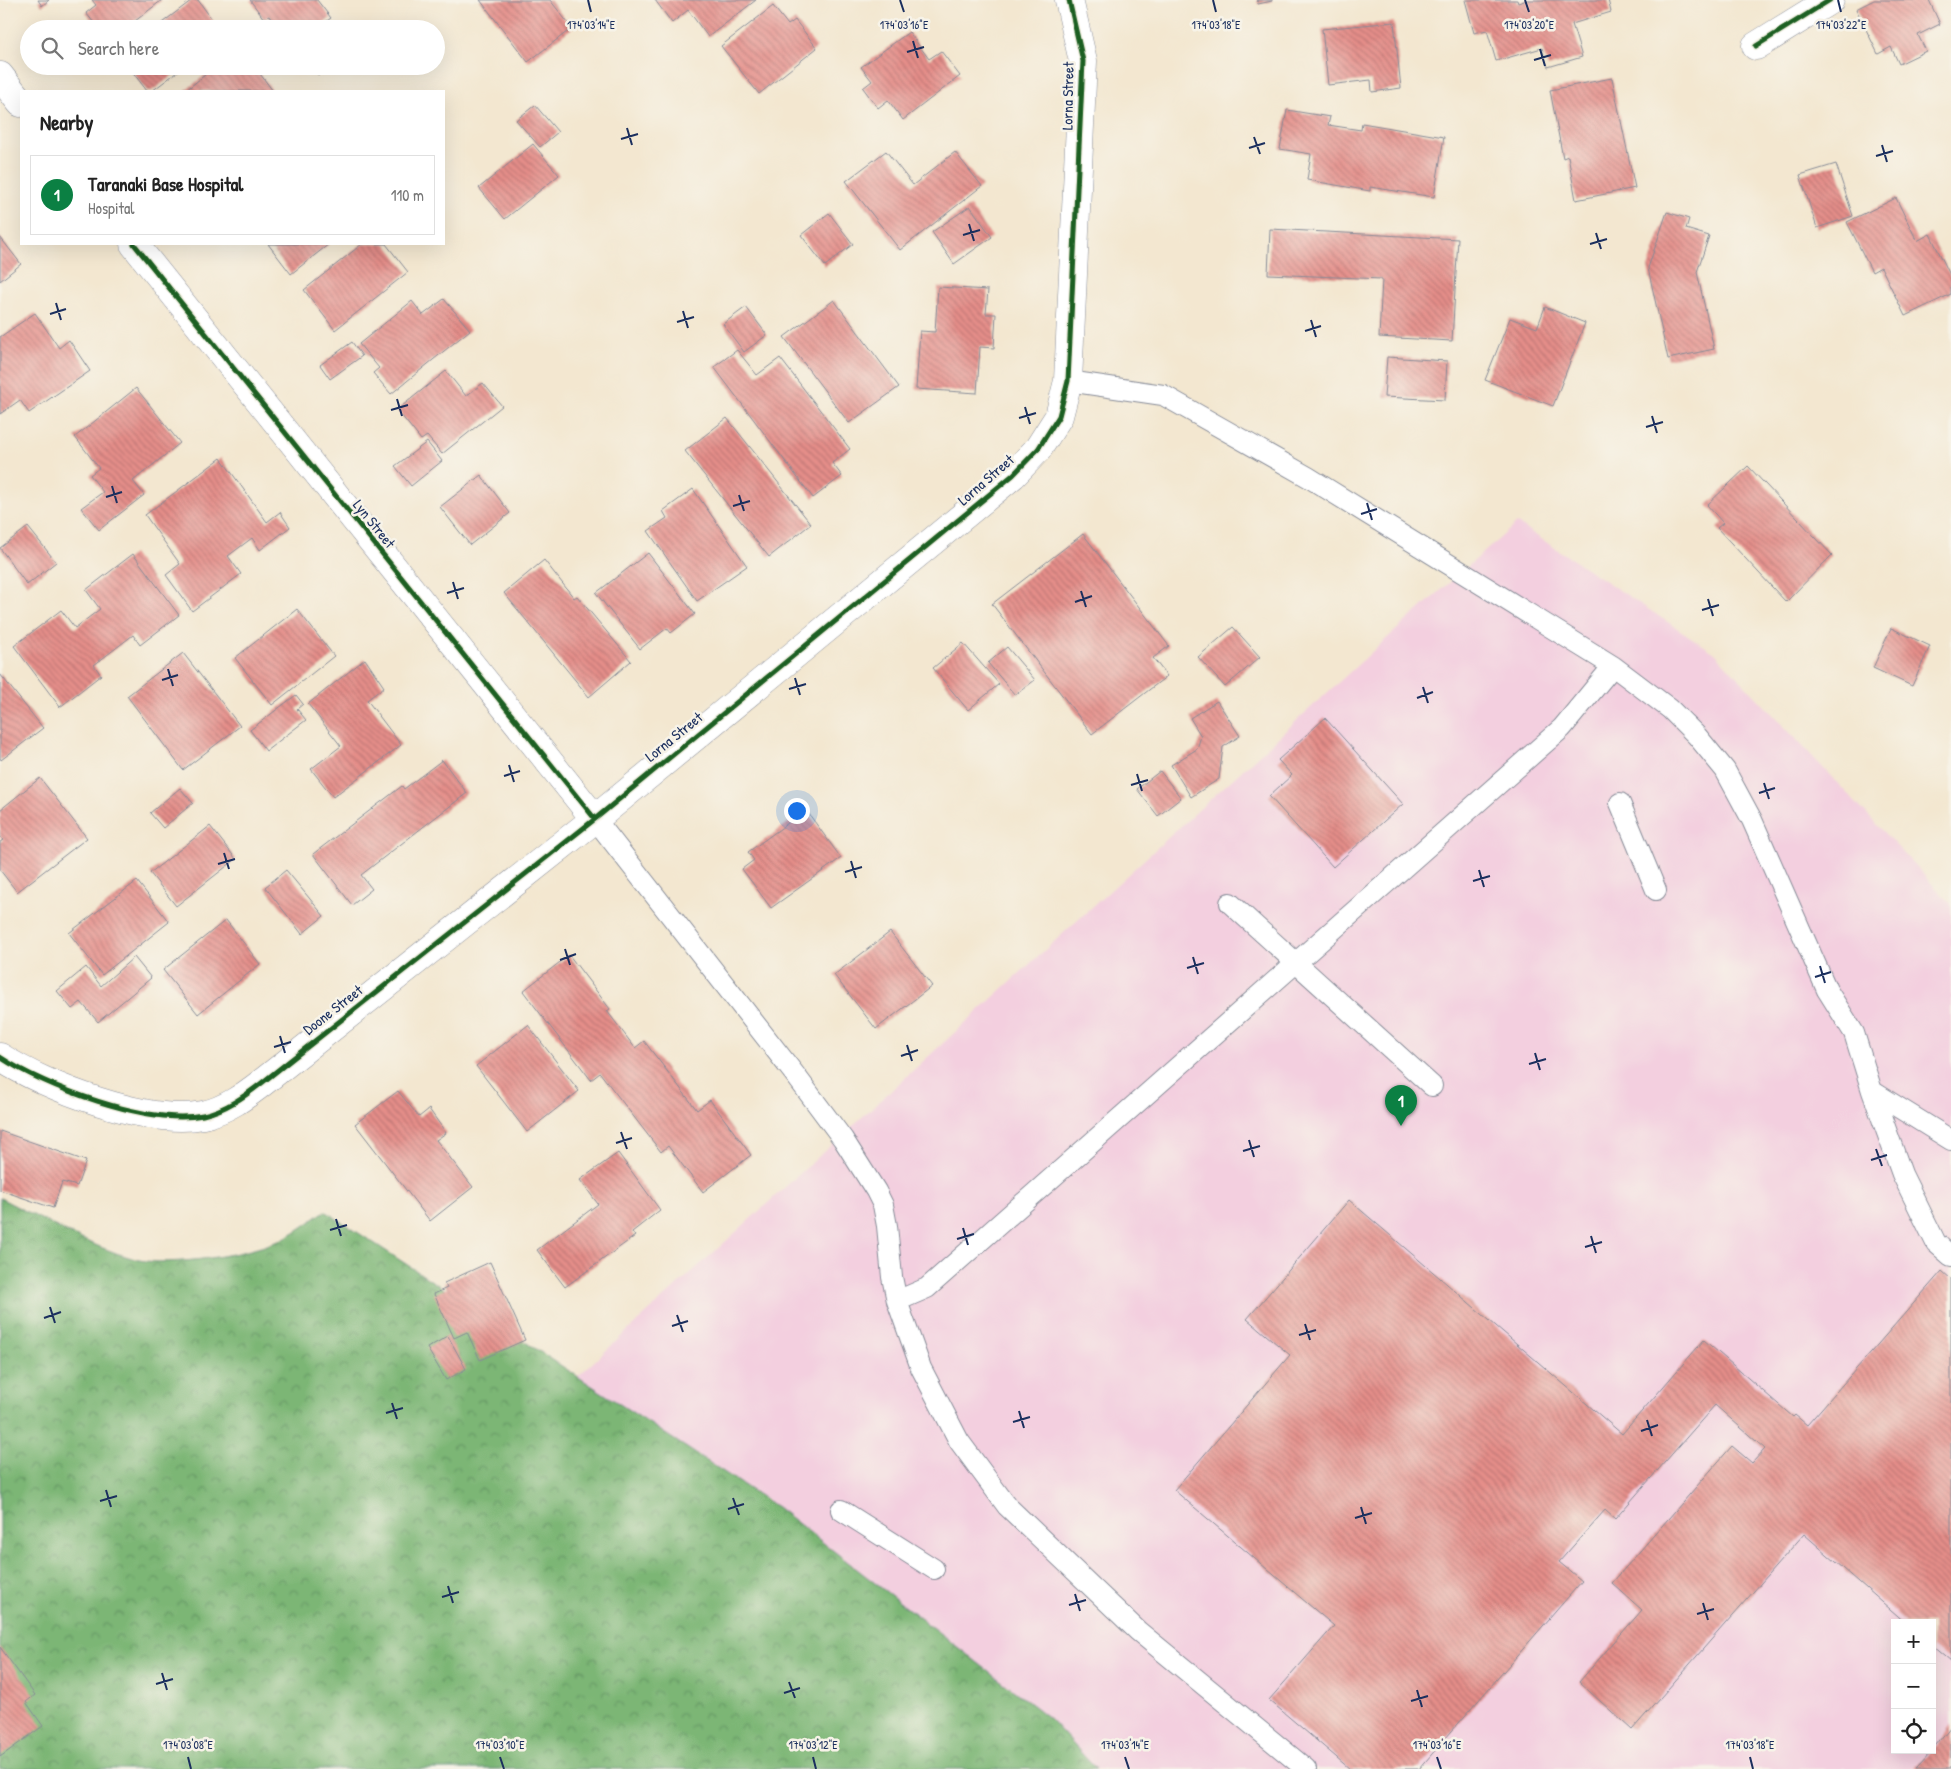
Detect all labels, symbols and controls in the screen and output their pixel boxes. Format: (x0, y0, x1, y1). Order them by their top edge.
text: 174°03'14"E (567, 16, 616, 33)
text: 174°03'16"E (880, 16, 929, 33)
text: 174°03'18"E (1192, 16, 1241, 33)
text: 174°03'20"E (1504, 16, 1555, 33)
text: 174°03'22"E (1816, 16, 1867, 33)
search box (20, 20, 445, 75)
icon: search (38, 34, 66, 62)
text: Search here (78, 35, 159, 61)
street label: Lorna Street (1056, 61, 1079, 130)
text: Nearby (40, 108, 93, 137)
text: Taranaki Base Hospital (88, 171, 243, 197)
text: 1 (54, 184, 60, 206)
text: 110 m (391, 184, 424, 206)
text: Hospital (88, 197, 135, 219)
street label: Lorna Street (953, 449, 1019, 510)
street label: Lyn Street (348, 495, 401, 553)
street label: Lorna Street (640, 706, 708, 766)
your location (784, 798, 810, 824)
street label: Doone Street (299, 979, 368, 1040)
pin: 1 (1385, 1085, 1417, 1126)
map controls (1891, 1619, 1936, 1754)
button: + (1891, 1619, 1936, 1664)
button: − (1891, 1664, 1936, 1709)
button: locate (1891, 1709, 1936, 1754)
text: 174°03'08"E (163, 1736, 214, 1753)
text: 174°03'10"E (476, 1736, 525, 1753)
text: 174°03'12"E (788, 1736, 838, 1753)
text: 174°03'14"E (1101, 1736, 1150, 1753)
text: 174°03'16"E (1413, 1736, 1462, 1753)
text: 174°03'18"E (1726, 1736, 1775, 1753)

